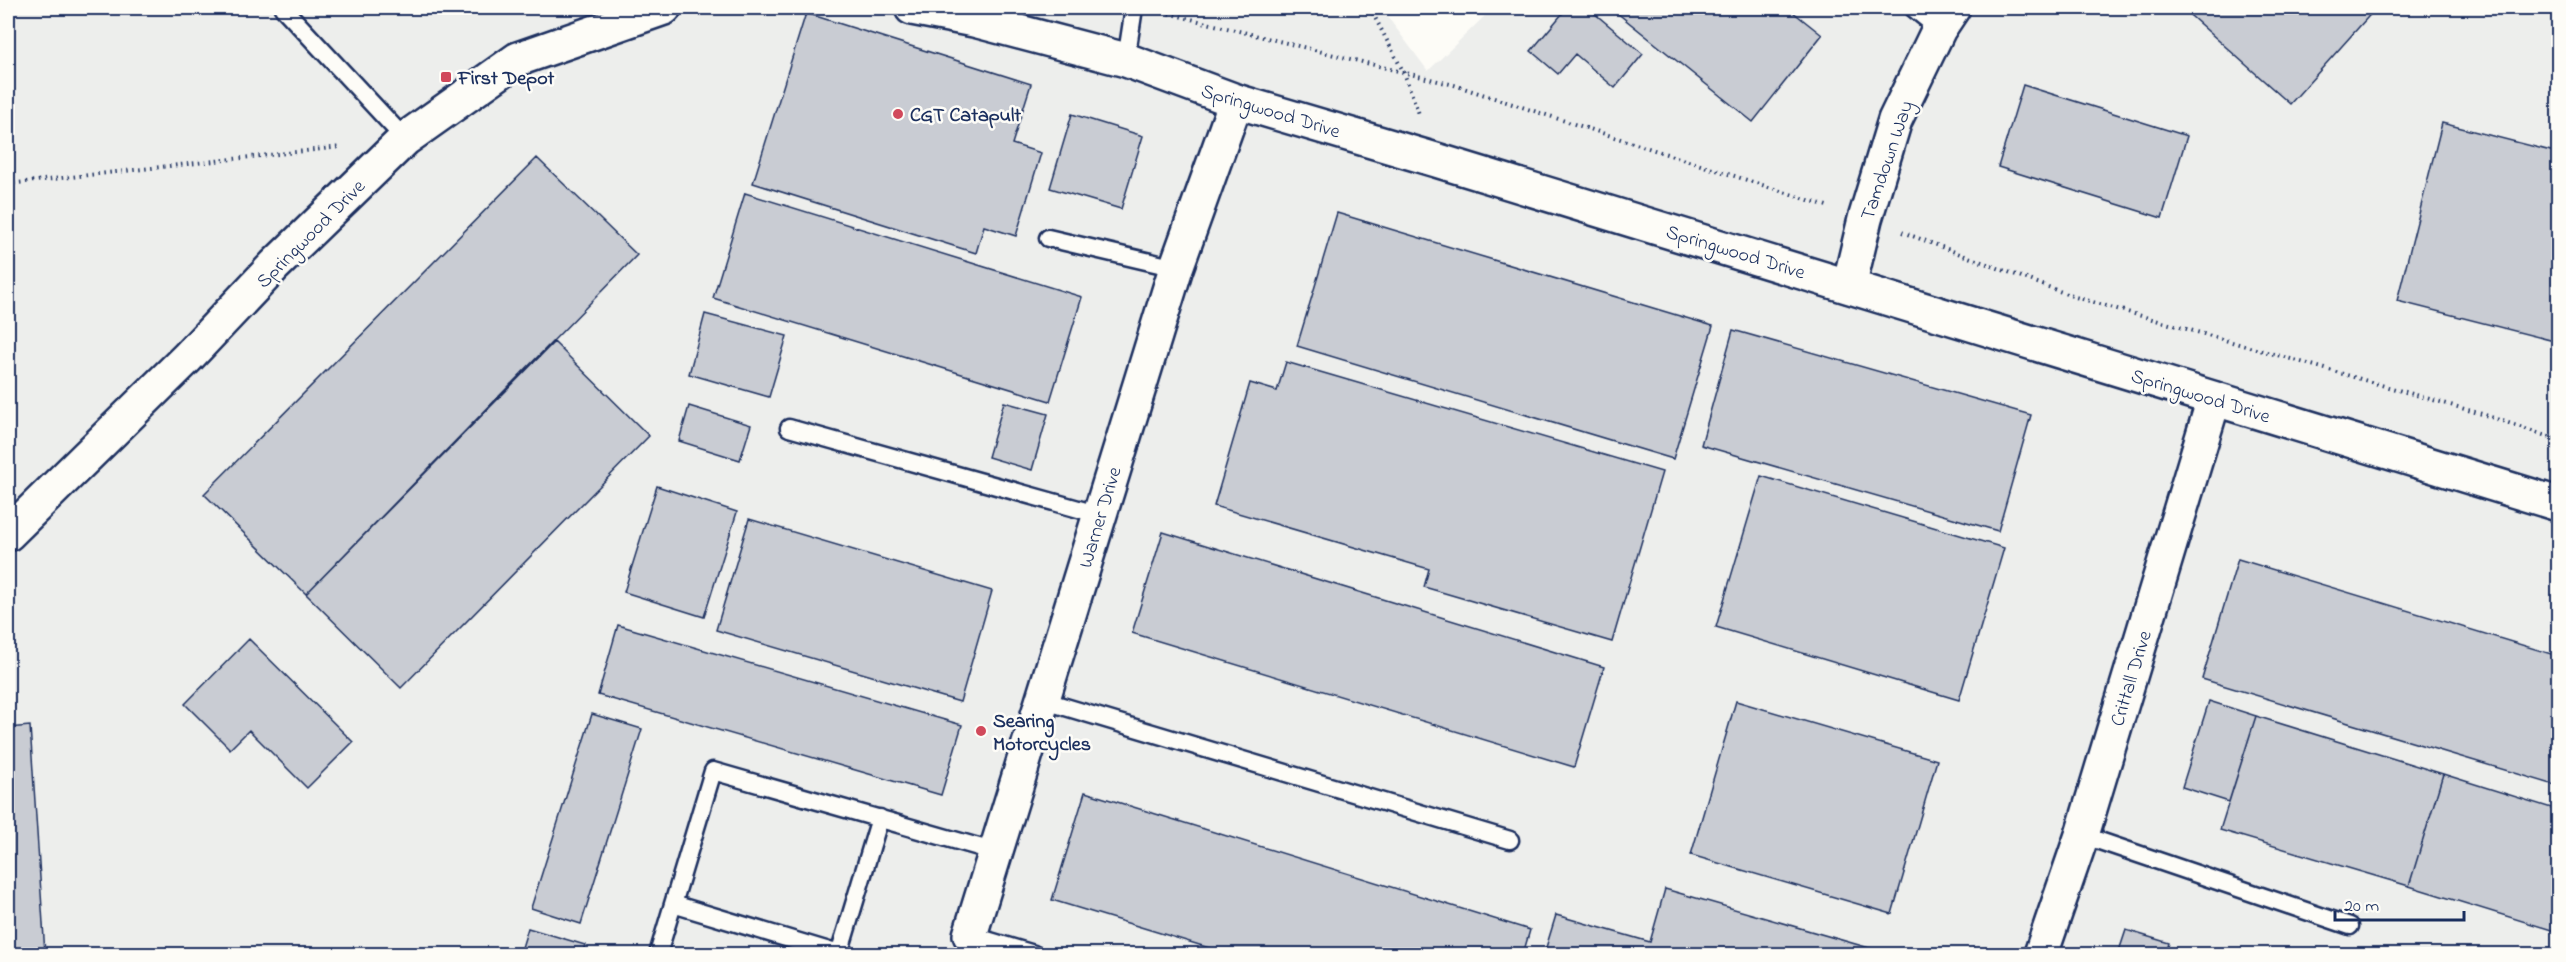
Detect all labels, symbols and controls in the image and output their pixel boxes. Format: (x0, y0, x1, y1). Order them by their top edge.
place label: First Depot (457, 65, 555, 94)
marker: First Depot (439, 70, 453, 84)
street label: Springwood Drive (1197, 77, 1343, 148)
street label: Tamdown Way (1854, 97, 1922, 225)
place label: CGT Catapult (910, 102, 1021, 131)
marker: CGT Catapult (891, 107, 905, 121)
street label: Springwood Drive (251, 174, 374, 297)
street label: Springwood Drive (1662, 218, 1808, 289)
street label: Springwood Drive (2127, 362, 2273, 433)
street label: Warner Drive (1072, 464, 1131, 572)
street label: Crittall Drive (2104, 627, 2161, 730)
place label: Searing Motorcycles (993, 708, 1091, 761)
marker: Searing Motorcycles (974, 724, 988, 738)
scale bar (2335, 884, 2464, 922)
text: 20 m (2344, 894, 2379, 920)

